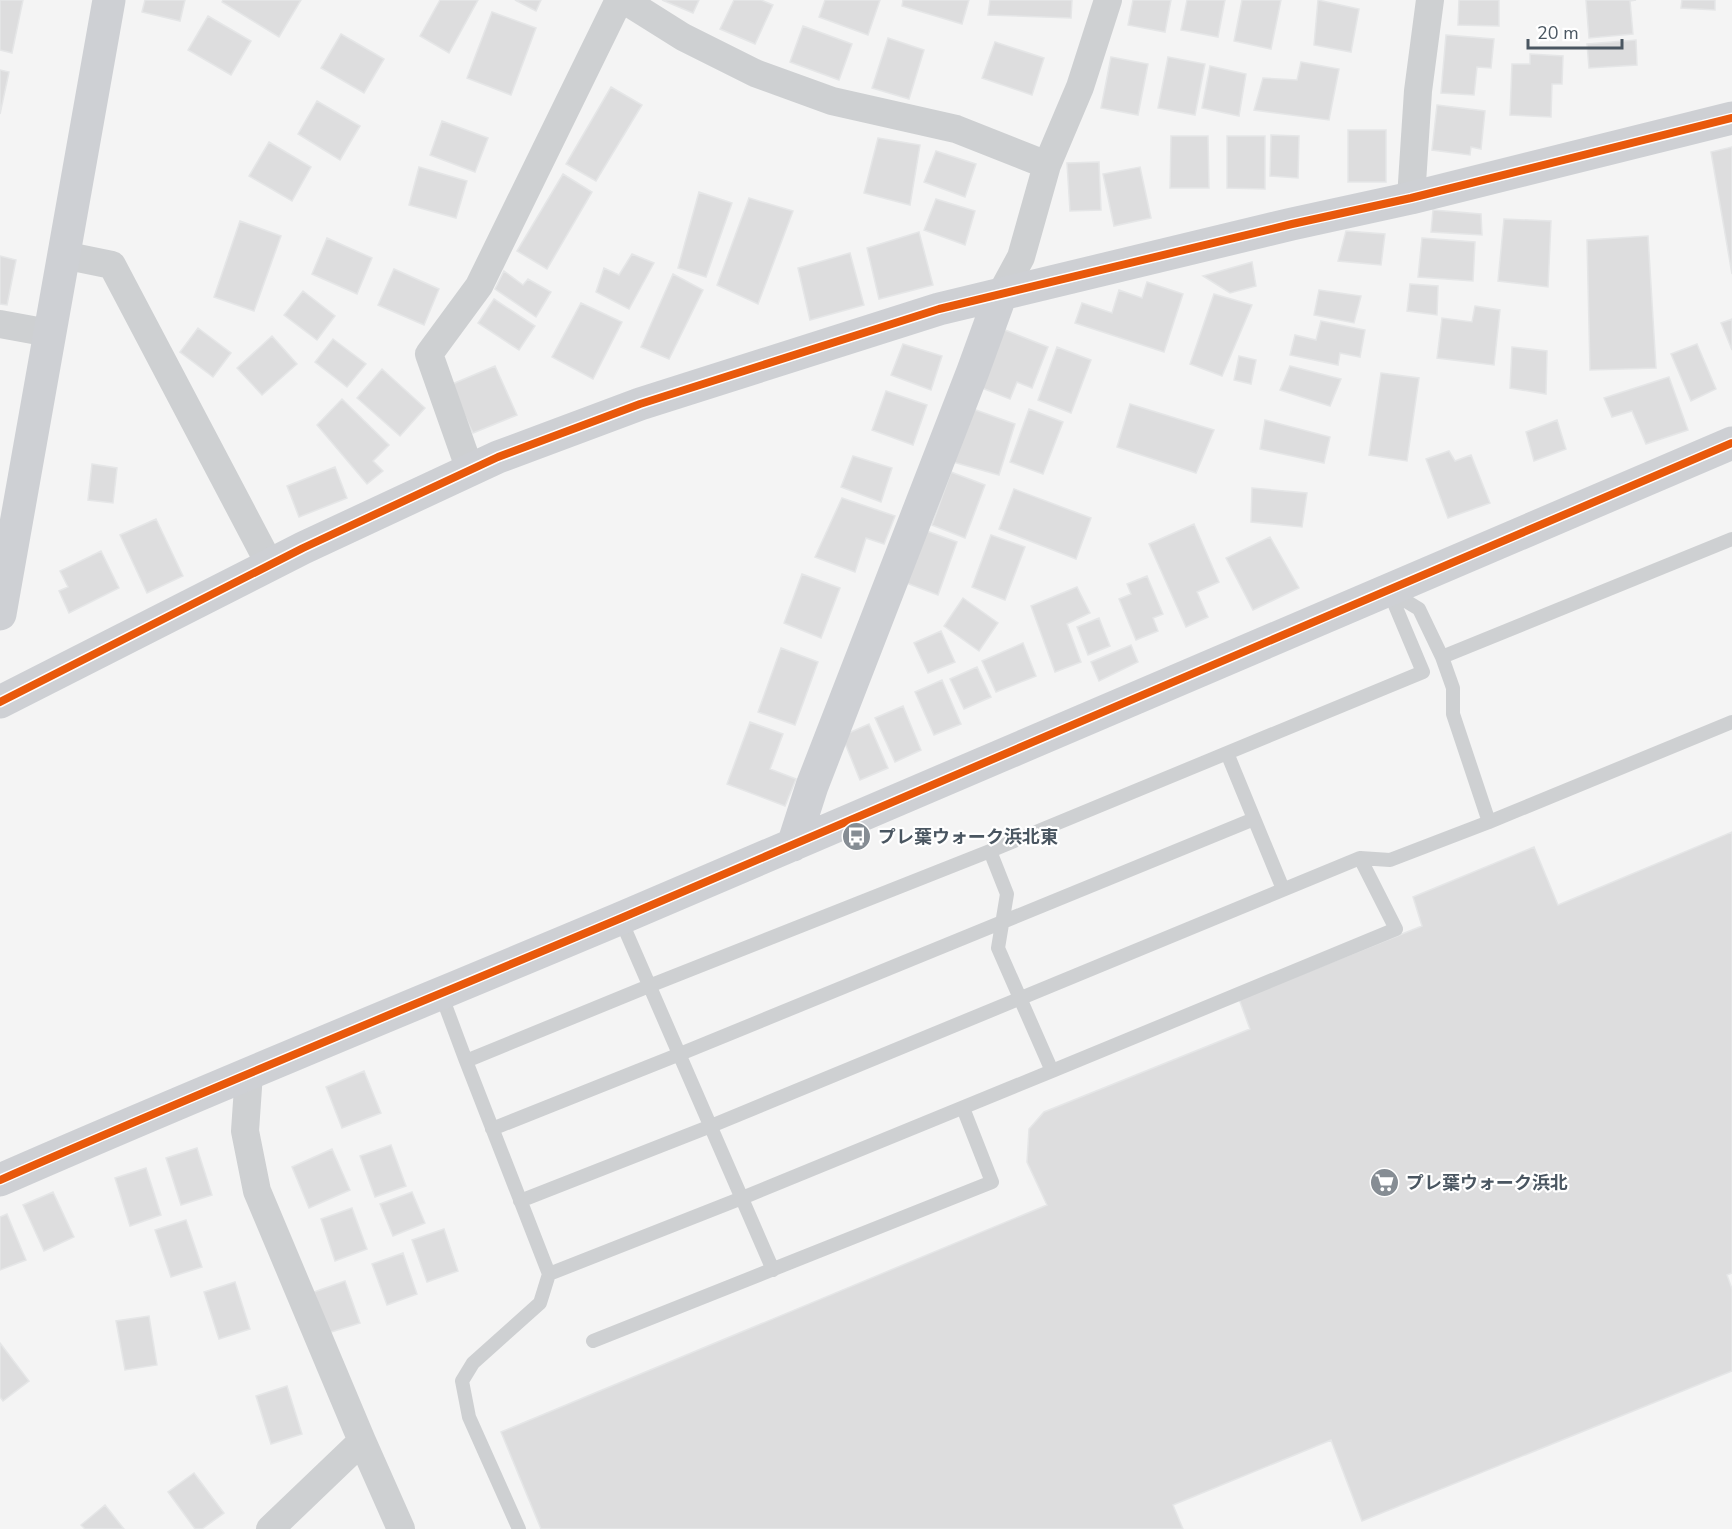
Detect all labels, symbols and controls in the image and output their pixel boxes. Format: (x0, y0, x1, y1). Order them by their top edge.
scale bar (1528, 12, 1622, 50)
text: 20 m (1537, 21, 1579, 45)
bus stop icon: プレ葉ウォーク浜北東 (841, 821, 873, 853)
place label: プレ葉ウォーク浜北東 (878, 825, 1058, 849)
supermarket icon: プレ葉ウォーク浜北 (1369, 1167, 1401, 1199)
place label: プレ葉ウォーク浜北 (1406, 1171, 1568, 1195)

